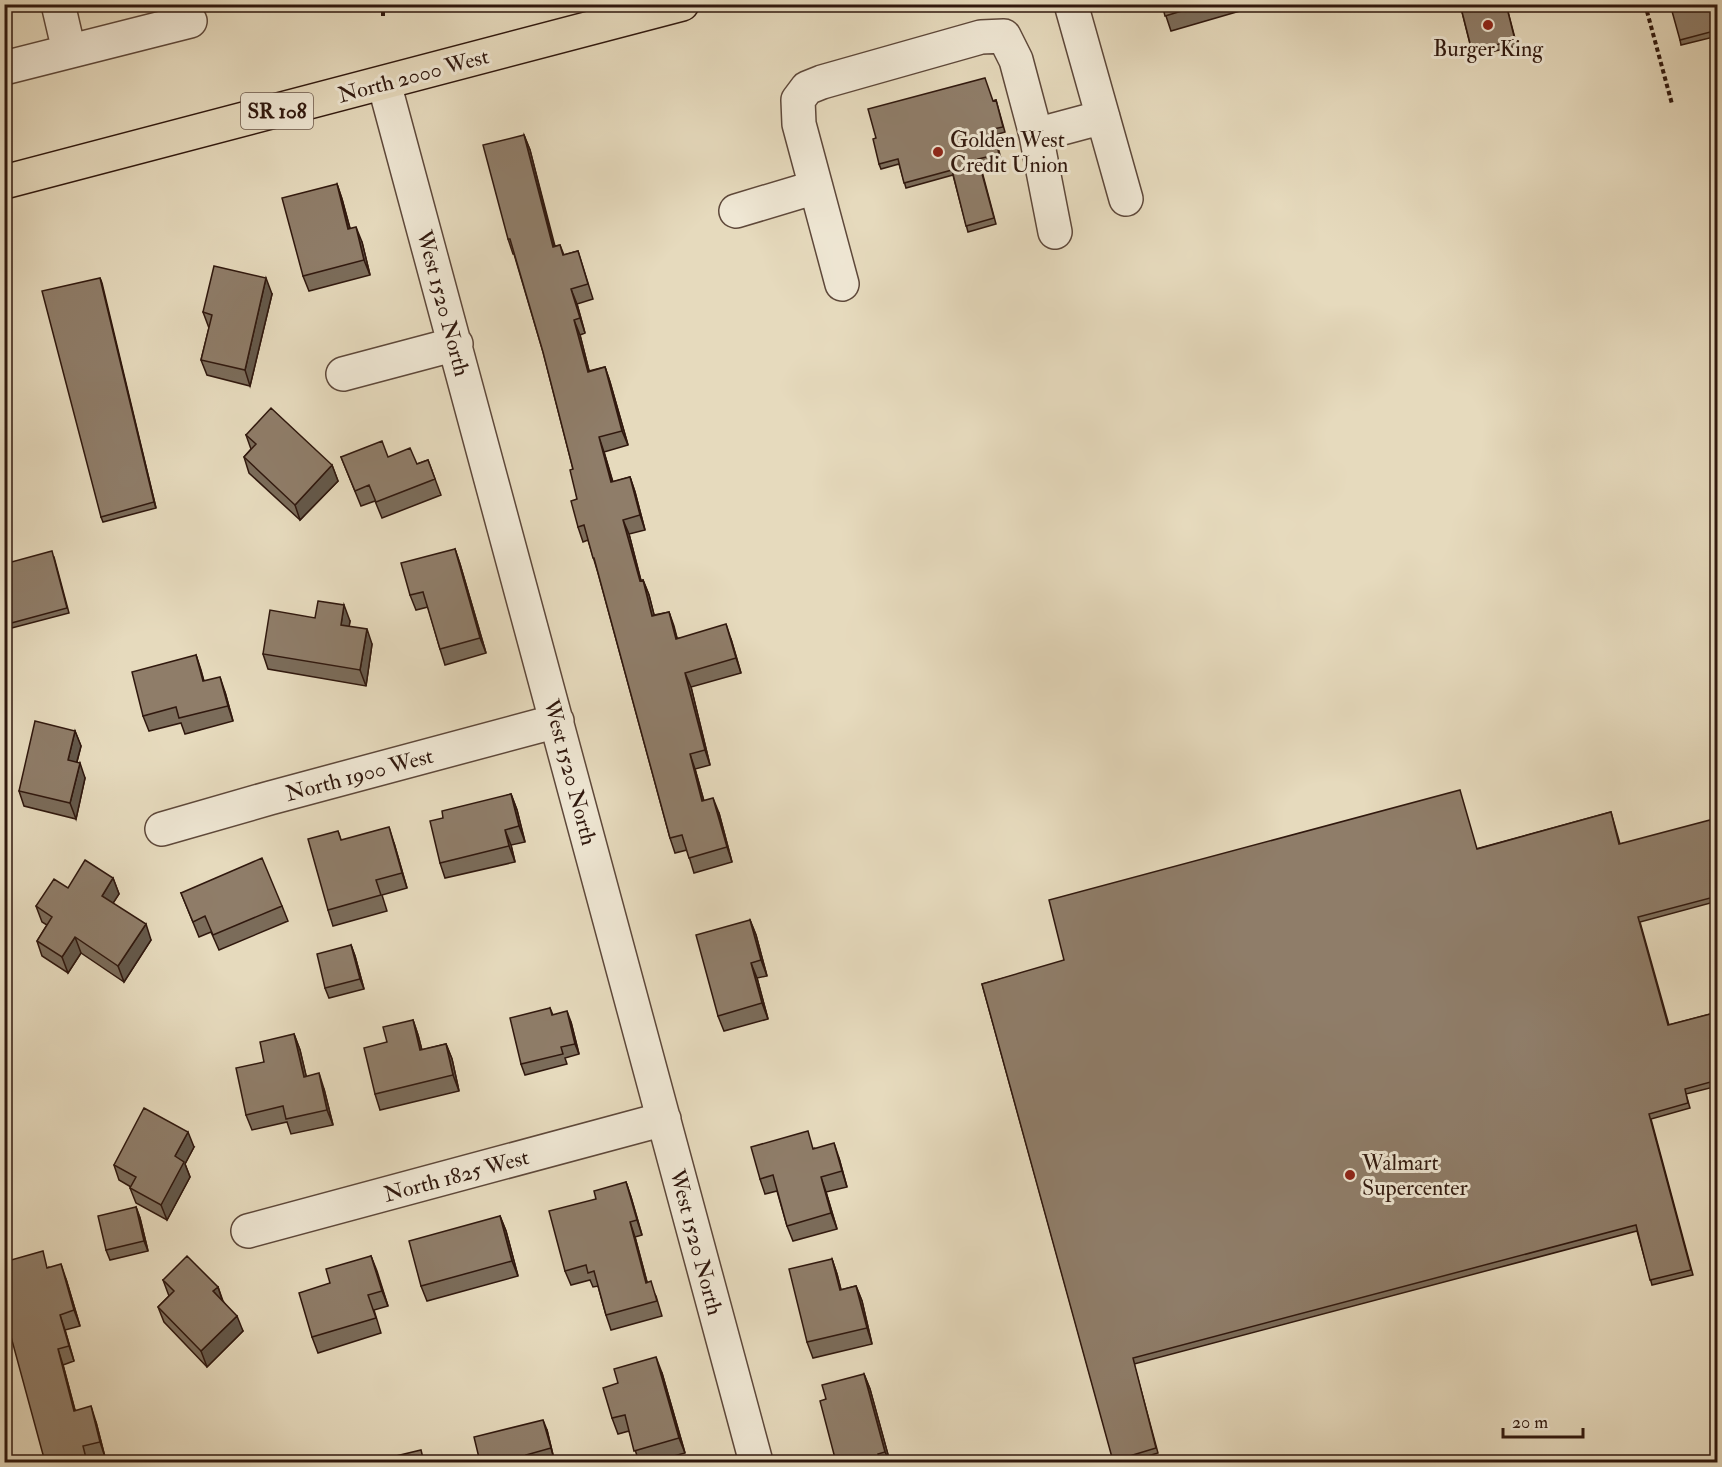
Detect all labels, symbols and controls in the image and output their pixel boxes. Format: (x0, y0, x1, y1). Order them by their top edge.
marker: Burger King (1481, 18, 1495, 32)
place label: Burger King (1433, 35, 1544, 63)
street label: North 2000 West (335, 42, 492, 110)
road number: SR 108 (241, 93, 313, 129)
place label: Golden West Credit Union (950, 126, 1068, 179)
marker: Golden West Credit Union (931, 145, 945, 159)
street label: West 1520 North (410, 226, 476, 380)
street label: West 1520 North (537, 695, 603, 849)
street label: North 1900 West (282, 742, 436, 808)
street label: North 1825 West (381, 1143, 532, 1209)
place label: Walmart Supercenter (1361, 1149, 1469, 1203)
street label: West 1520 North (663, 1165, 729, 1319)
marker: Walmart Supercenter (1343, 1168, 1357, 1182)
scale bar (1503, 1401, 1582, 1439)
text: 20 m (1512, 1411, 1548, 1434)

